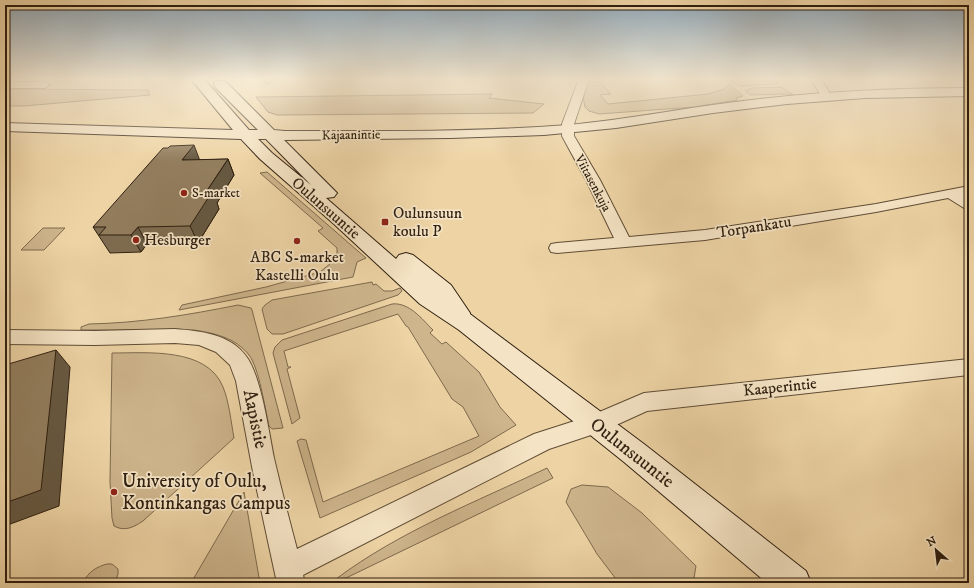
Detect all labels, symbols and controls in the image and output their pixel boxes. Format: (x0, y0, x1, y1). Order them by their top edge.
street label: Kajaanintie (322, 126, 380, 145)
street label: Viitasenkuja (570, 151, 615, 215)
street label: Oulunsuuntie (287, 173, 365, 244)
place label: S-market (192, 185, 240, 201)
marker: S-market (179, 188, 189, 198)
place label: Oulunsuun koulu P (393, 203, 463, 241)
street label: Torpankatu (715, 211, 793, 243)
marker: Oulunsuun koulu P (380, 217, 390, 227)
place label: Hesburger (144, 230, 211, 250)
marker: Hesburger (131, 235, 141, 245)
marker: ABC S-market Kastelli Oulu (292, 236, 302, 246)
place label: ABC S-market Kastelli Oulu (250, 247, 344, 285)
street label: Kaaperintie (742, 373, 818, 401)
street label: Aapistie (238, 387, 272, 451)
street label: Oulunsuuntie (585, 413, 679, 493)
place label: University of Oulu, Kontinkangas Campus (122, 470, 290, 515)
marker: University of Oulu, Kontinkangas Campus (109, 487, 119, 497)
north arrow (916, 530, 956, 570)
text: N (925, 534, 939, 550)

